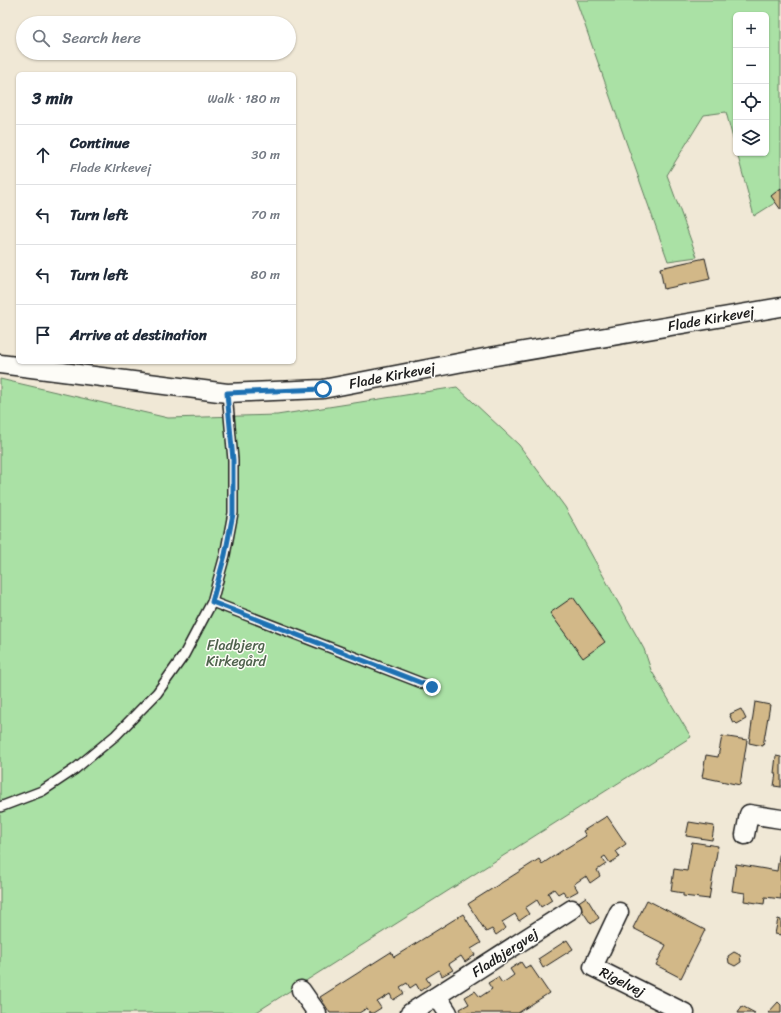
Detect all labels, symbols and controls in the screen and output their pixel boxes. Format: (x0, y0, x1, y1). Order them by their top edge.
map controls (733, 12, 769, 156)
button: + (733, 12, 769, 48)
search box (16, 16, 296, 60)
text: Search here (62, 25, 141, 51)
icon: search (30, 27, 52, 49)
button: − (733, 48, 769, 84)
text: 3 min (32, 83, 73, 113)
button: locate (733, 84, 769, 120)
text: Walk · 180 m (208, 87, 280, 110)
button: layers (733, 120, 769, 156)
text: Continue (70, 130, 130, 156)
text: 30 m (251, 143, 280, 166)
icon: ahead (32, 144, 54, 166)
text: Flade Kirkevej (70, 156, 151, 179)
text: Turn left (70, 202, 128, 228)
text: 70 m (251, 203, 280, 226)
icon: left (32, 204, 54, 226)
text: Turn left (70, 262, 128, 288)
text: 80 m (251, 263, 280, 286)
icon: left (32, 264, 54, 286)
street label: Flade Kirkevej (666, 299, 757, 339)
text: Arrive at destination (70, 322, 207, 348)
icon: arrive (32, 324, 54, 346)
street label: Flade Kirkevej (347, 355, 438, 397)
route start (314, 380, 332, 398)
park label: Fladbjerg Kirkegård (206, 633, 268, 674)
route end (423, 678, 441, 696)
street label: Fladbjergvej (466, 922, 544, 984)
street label: Rigelvej (595, 960, 650, 1004)

